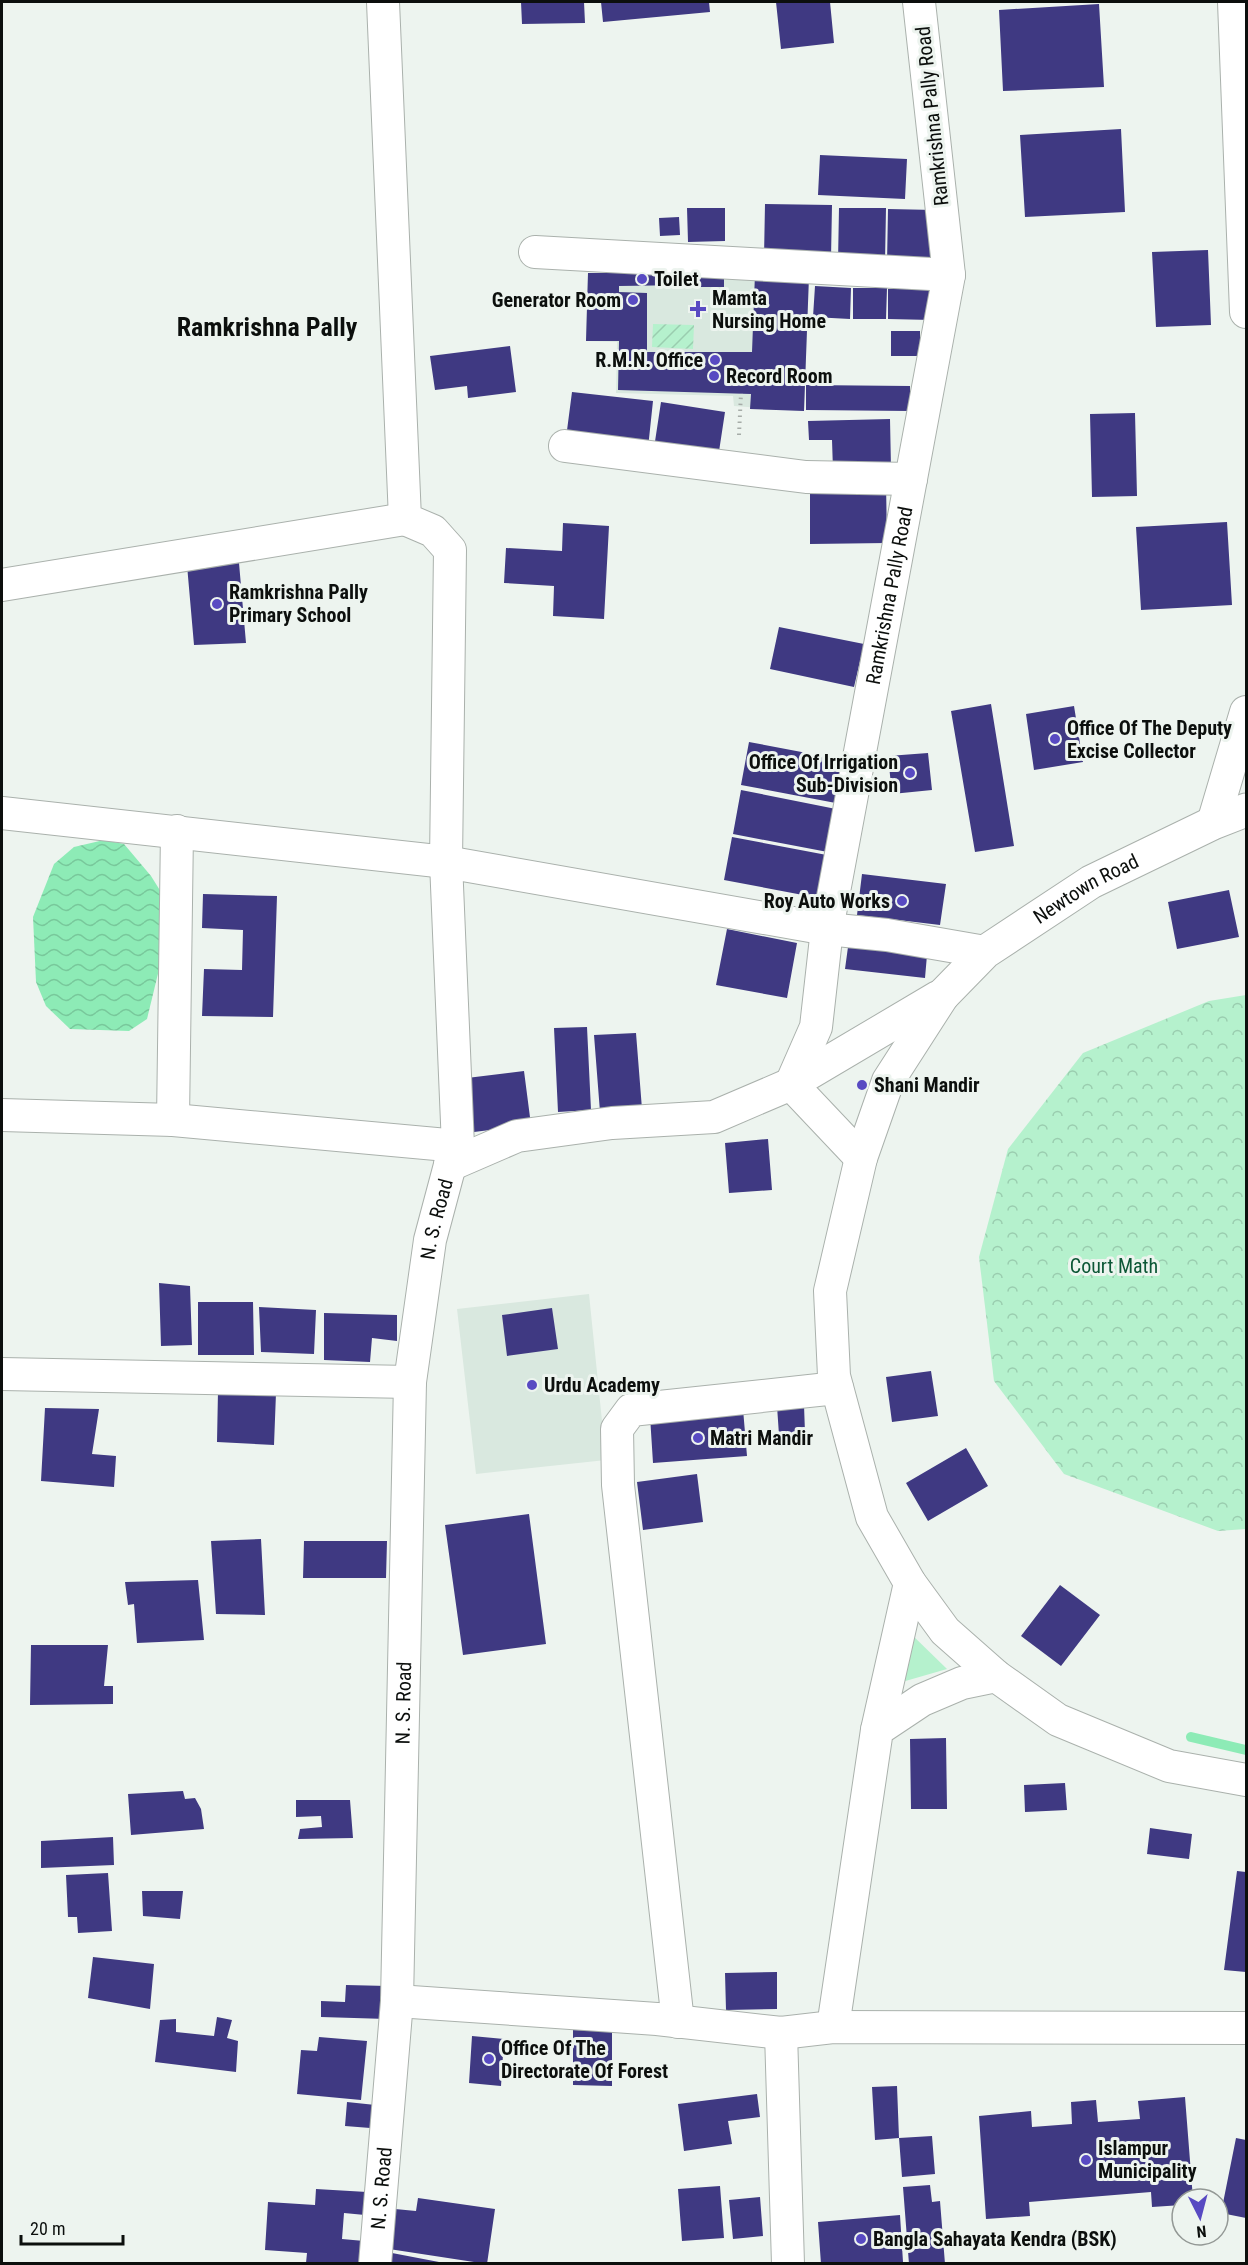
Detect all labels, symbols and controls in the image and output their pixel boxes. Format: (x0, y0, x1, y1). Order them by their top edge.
street label: Ramkrishna Pally Road (911, 25, 953, 207)
place label: Toilet (654, 267, 699, 291)
marker: Toilet (635, 272, 649, 286)
place label: Mamta Nursing Home (712, 286, 826, 333)
place label: Generator Room (492, 288, 621, 312)
marker: Generator Room (626, 293, 640, 307)
marker: Mamta Nursing Home (689, 300, 707, 318)
district label: Ramkrishna Pally (177, 312, 358, 342)
place label: R.M.N. Office (595, 348, 703, 372)
marker: R.M.N. Office (708, 353, 722, 367)
place label: Record Room (726, 364, 833, 388)
marker: Record Room (707, 369, 721, 383)
street label: Ramkrishna Pally Road (861, 505, 918, 686)
place label: Ramkrishna Pally Primary School (229, 580, 368, 627)
marker: Ramkrishna Pally Primary School (210, 597, 224, 611)
place label: Office Of The Deputy Excise Collector (1067, 716, 1232, 763)
marker: Office Of The Deputy Excise Collector (1048, 732, 1062, 746)
place label: Office Of Irrigation Sub-Division (749, 750, 898, 797)
marker: Office Of Irrigation Sub-Division (903, 766, 917, 780)
street label: Newtown Road (1029, 849, 1142, 929)
place label: Roy Auto Works (764, 889, 890, 913)
marker: Roy Auto Works (895, 894, 909, 908)
place label: Shani Mandir (874, 1073, 980, 1097)
marker: Shani Mandir (855, 1078, 869, 1092)
street label: N. S. Road (415, 1176, 458, 1261)
park label: Court Math (1070, 1254, 1158, 1278)
place label: Urdu Academy (544, 1373, 660, 1397)
marker: Urdu Academy (525, 1378, 539, 1392)
place label: Matri Mandir (710, 1426, 813, 1450)
marker: Matri Mandir (691, 1431, 705, 1445)
street label: N. S. Road (390, 1661, 416, 1745)
place label: Office Of The Directorate Of Forest (501, 2036, 668, 2083)
marker: Office Of The Directorate Of Forest (482, 2052, 496, 2066)
place label: Islampur Municipality (1098, 2136, 1197, 2183)
street label: N. S. Road (366, 2146, 397, 2230)
marker: Islampur Municipality (1079, 2153, 1093, 2167)
north arrow (1170, 2187, 1230, 2247)
scale bar (21, 2208, 123, 2246)
text: 20 m (30, 2218, 65, 2239)
text: N (1196, 2221, 1207, 2241)
place label: Bangla Sahayata Kendra (BSK) (873, 2227, 1117, 2251)
marker: Bangla Sahayata Kendra (BSK) (854, 2232, 868, 2246)

